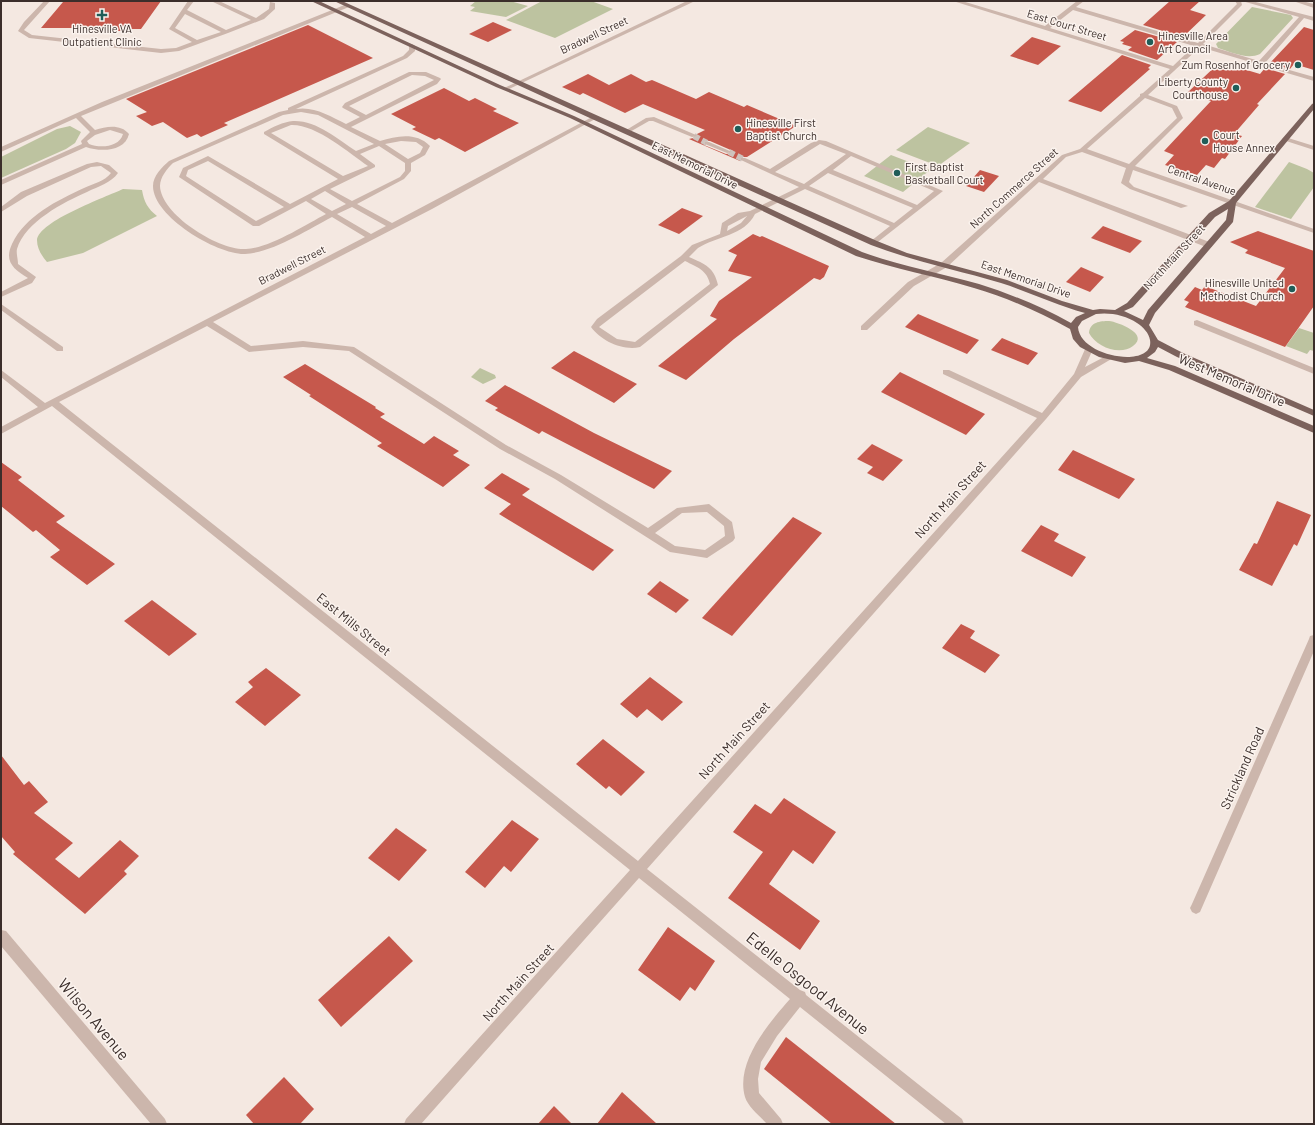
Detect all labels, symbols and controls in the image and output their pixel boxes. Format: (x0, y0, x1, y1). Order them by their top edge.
street label: East Court Street (1026, 6, 1109, 43)
marker: Hinesville VA Outpatient Clinic (96, 9, 108, 21)
street label: Bradwell Street (558, 13, 630, 56)
place label: Hinesville VA Outpatient Clinic (62, 22, 142, 48)
place label: Hinesville Area Art Council (1158, 29, 1228, 55)
marker: Hinesville Area Art Council (1145, 37, 1155, 47)
place label: Zum Rosenhof Grocery (1181, 58, 1290, 71)
marker: Zum Rosenhof Grocery (1293, 60, 1303, 70)
place label: Liberty County Courthouse (1158, 75, 1228, 101)
marker: Liberty County Courthouse (1231, 83, 1241, 93)
place label: Hinesville First Baptist Church (746, 116, 817, 142)
marker: Hinesville First Baptist Church (733, 124, 743, 134)
place label: Court House Annex (1213, 128, 1275, 154)
marker: Court House Annex (1200, 136, 1210, 146)
street label: East Memorial Drive (650, 138, 741, 191)
street label: North Commerce Street (967, 145, 1060, 231)
place label: First Baptist Basketball Court (905, 160, 983, 186)
street label: Central Avenue (1166, 162, 1238, 197)
marker: First Baptist Basketball Court (892, 168, 902, 178)
street label: North Main Street (1140, 221, 1207, 292)
street label: Bradwell Street (256, 242, 327, 287)
street label: East Memorial Drive (980, 257, 1073, 300)
place label: Hinesville United Methodist Church (1200, 276, 1284, 302)
marker: Hinesville United Methodist Church (1287, 284, 1297, 294)
street label: West Memorial Drive (1176, 350, 1288, 410)
street label: North Main Street (911, 457, 989, 541)
street label: East Mills Street (314, 589, 394, 659)
street label: North Main Street (695, 698, 773, 782)
street label: Strickland Road (1217, 724, 1267, 812)
street label: Edelle Osgood Avenue (743, 927, 874, 1038)
street label: North Main Street (479, 940, 557, 1024)
street label: Wilson Avenue (55, 974, 134, 1063)

